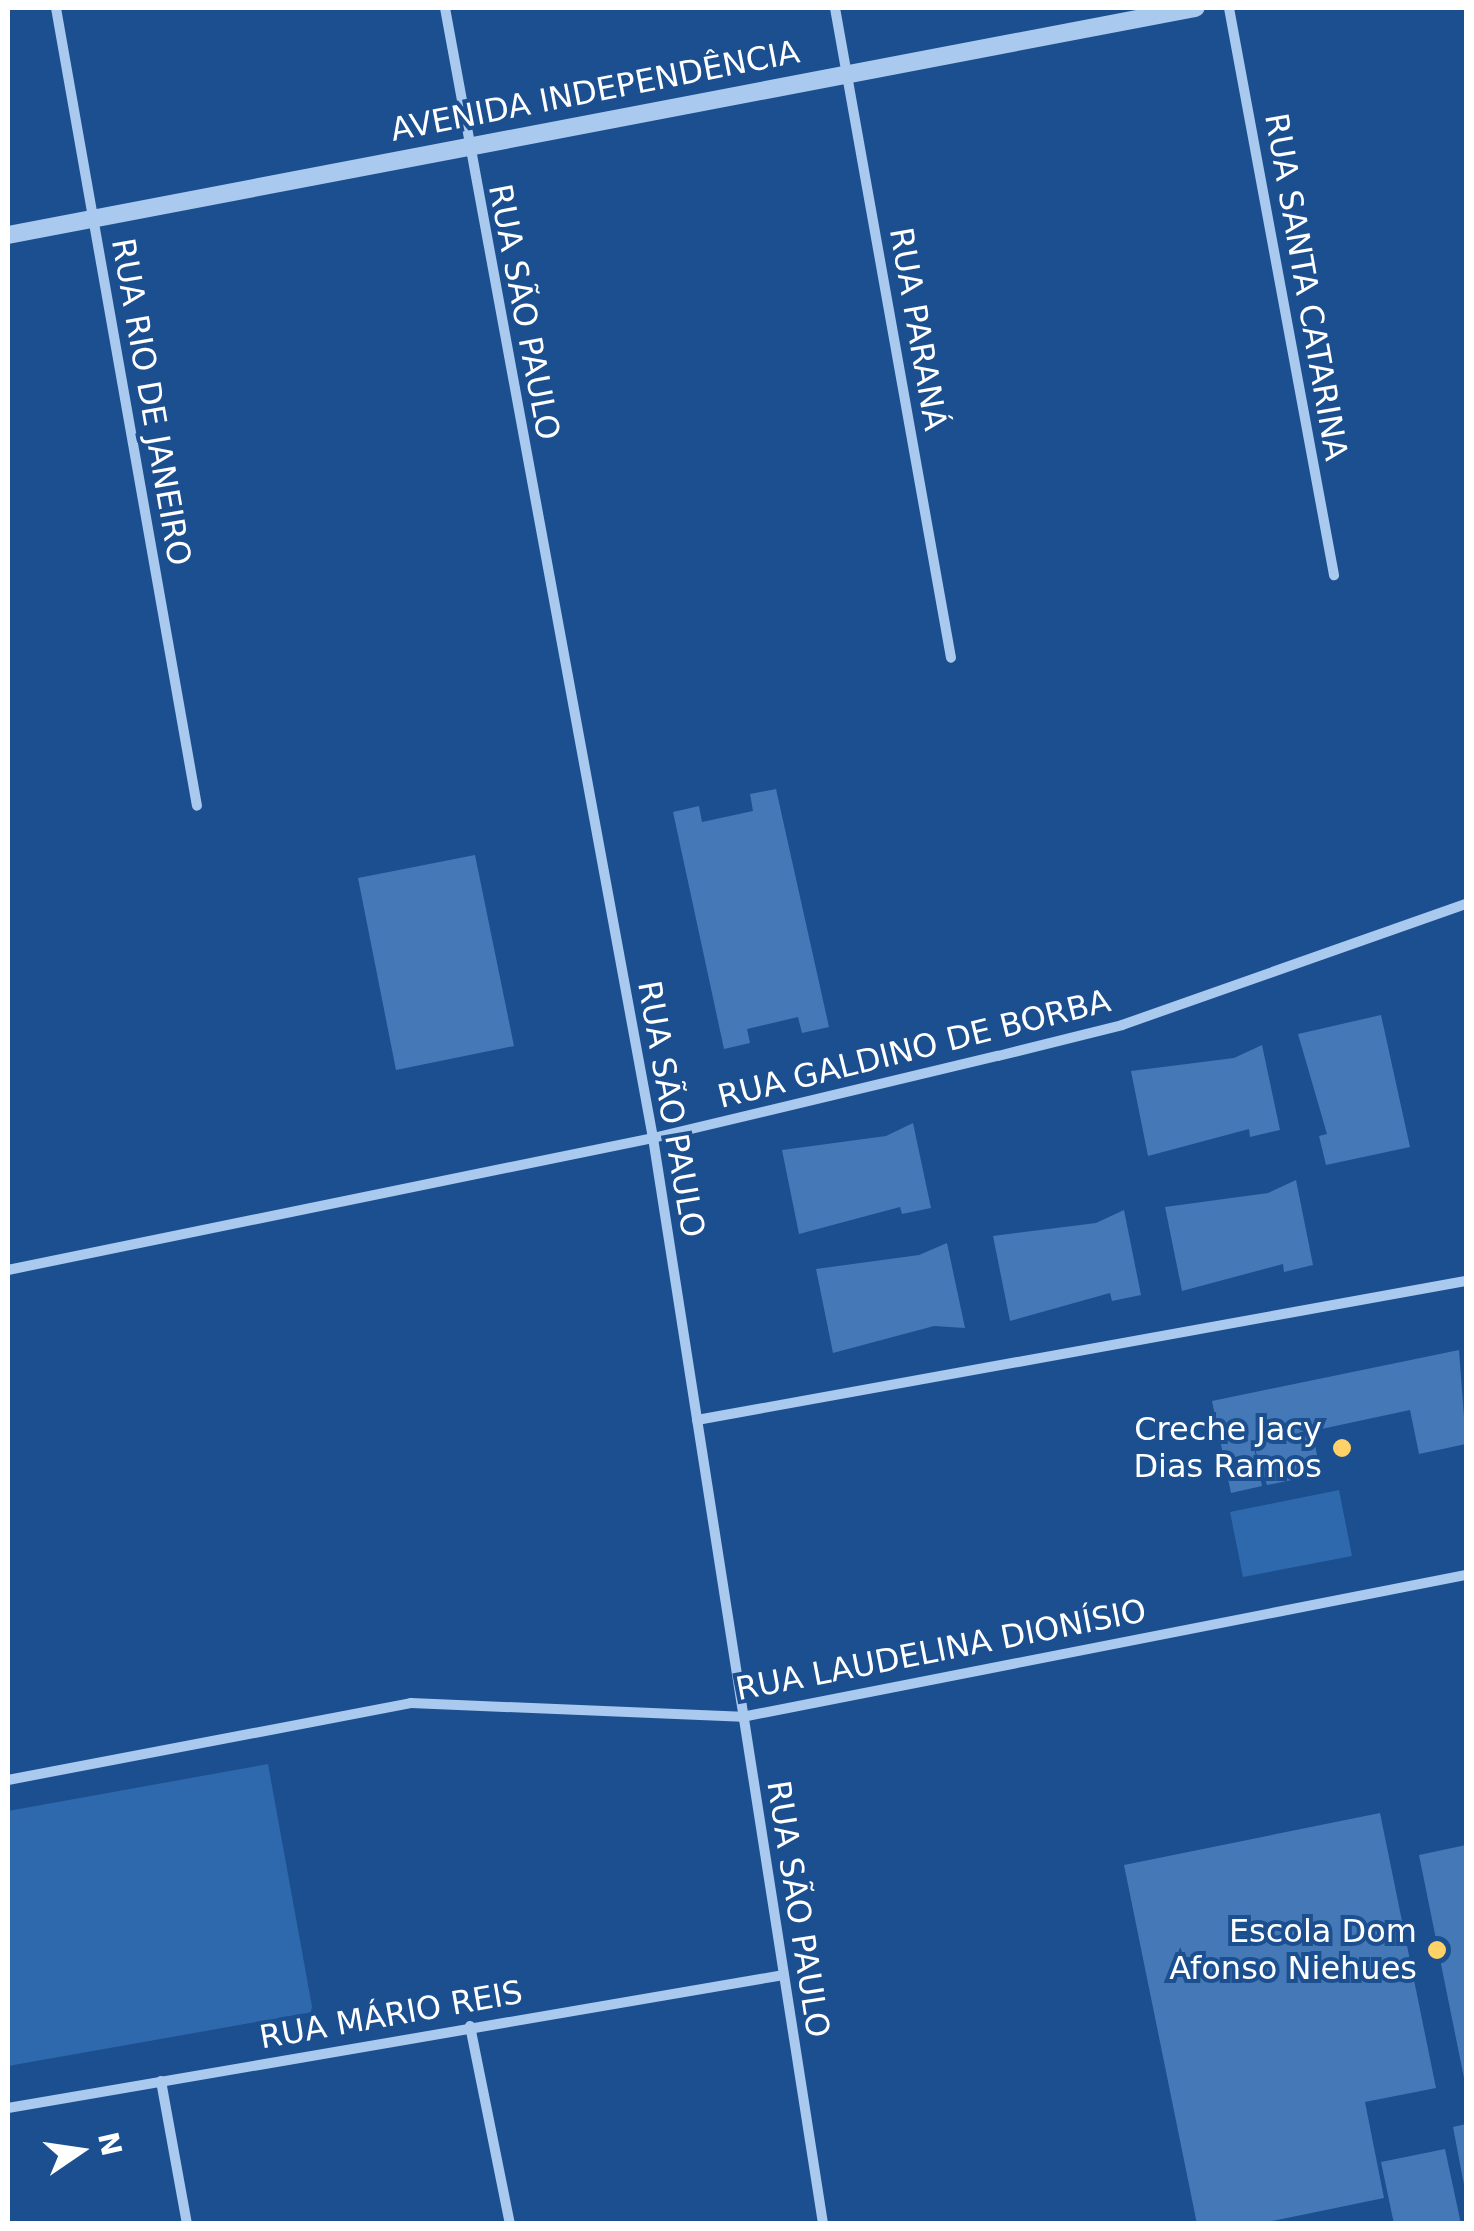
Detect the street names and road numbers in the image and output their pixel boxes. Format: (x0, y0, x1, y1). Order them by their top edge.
street label: AVENIDA INDEPENDÊNCIA (387, 33, 803, 149)
street label: RUA SANTA CATARINA (1257, 110, 1355, 464)
street label: RUA SÃO PAULO (480, 181, 568, 443)
street label: RUA PARANÁ (881, 224, 955, 434)
street label: RUA RIO DE JANEIRO (103, 235, 199, 569)
street label: RUA SÃO PAULO (630, 978, 712, 1240)
street label: RUA GALDINO DE BORBA (714, 982, 1114, 1116)
street label: RUA LAUDELINA DIONÍSIO (733, 1591, 1149, 1709)
street label: RUA SÃO PAULO (759, 1778, 837, 2040)
street label: RUA MÁRIO REIS (256, 1973, 526, 2057)

